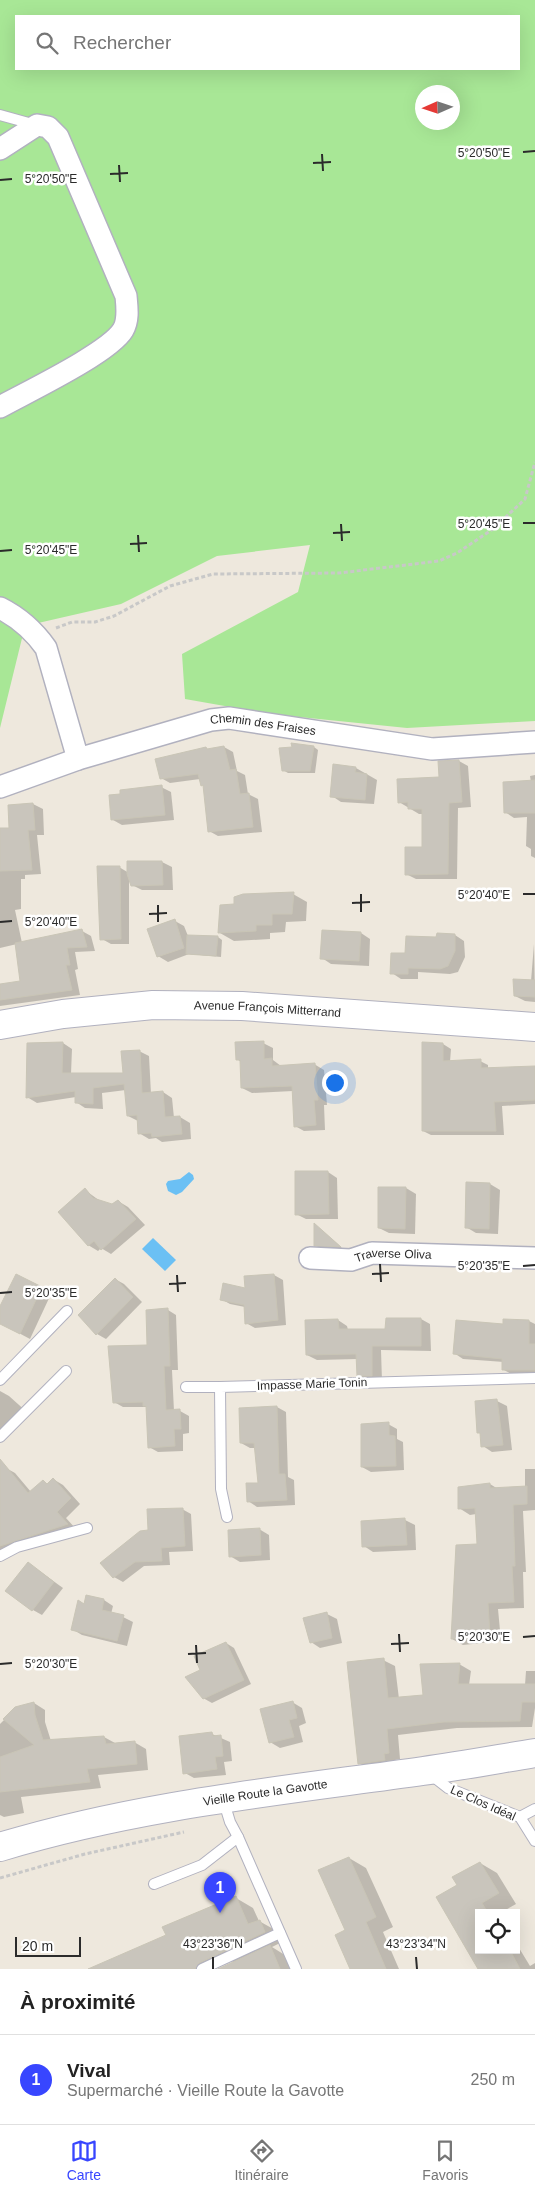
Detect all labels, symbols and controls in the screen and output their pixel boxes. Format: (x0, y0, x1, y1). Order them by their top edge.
search box (15, 15, 520, 70)
icon: search (33, 29, 61, 57)
text: Rechercher (73, 32, 171, 53)
north arrow (415, 85, 460, 130)
text: 5°20'50"E (458, 146, 510, 160)
text: 5°20'50"E (25, 172, 77, 186)
text: 5°20'45"E (458, 517, 510, 531)
text: 5°20'45"E (25, 543, 77, 557)
street label: Chemin des Fraises (209, 711, 317, 738)
text: 5°20'40"E (458, 888, 510, 902)
text: 5°20'40"E (25, 915, 77, 929)
street label: Avenue François Mitterrand (194, 998, 342, 1020)
your location (322, 1070, 348, 1096)
street label: Traverse Oliva (353, 1246, 432, 1265)
text: 5°20'35"E (458, 1259, 510, 1273)
text: 5°20'35"E (25, 1286, 77, 1300)
street label: Impasse Marie Tonin (257, 1375, 367, 1393)
text: 5°20'30"E (458, 1630, 510, 1644)
text: 5°20'30"E (25, 1657, 77, 1671)
street label: Vieille Route la Gavotte (202, 1777, 329, 1809)
street label: Le Clos Idéal (448, 1782, 518, 1824)
pin: 1 (204, 1872, 236, 1913)
map controls (475, 1909, 520, 1954)
button: locate (475, 1909, 520, 1954)
scale bar (15, 1934, 81, 1957)
text: 43°23'36"N (183, 1937, 243, 1951)
text: 43°23'34"N (386, 1937, 446, 1951)
text: 20 m (22, 1938, 53, 1954)
text: À proximité (20, 1990, 136, 2013)
text: Vival (67, 2060, 111, 2081)
text: 1 (32, 2071, 40, 2088)
text: 250 m (471, 2071, 515, 2088)
text: Supermarché · Vieille Route la Gavotte (67, 2082, 344, 2099)
tab: Carte (67, 2137, 101, 2183)
tab: Itinéraire (234, 2137, 289, 2183)
tab: Favoris (422, 2137, 468, 2183)

